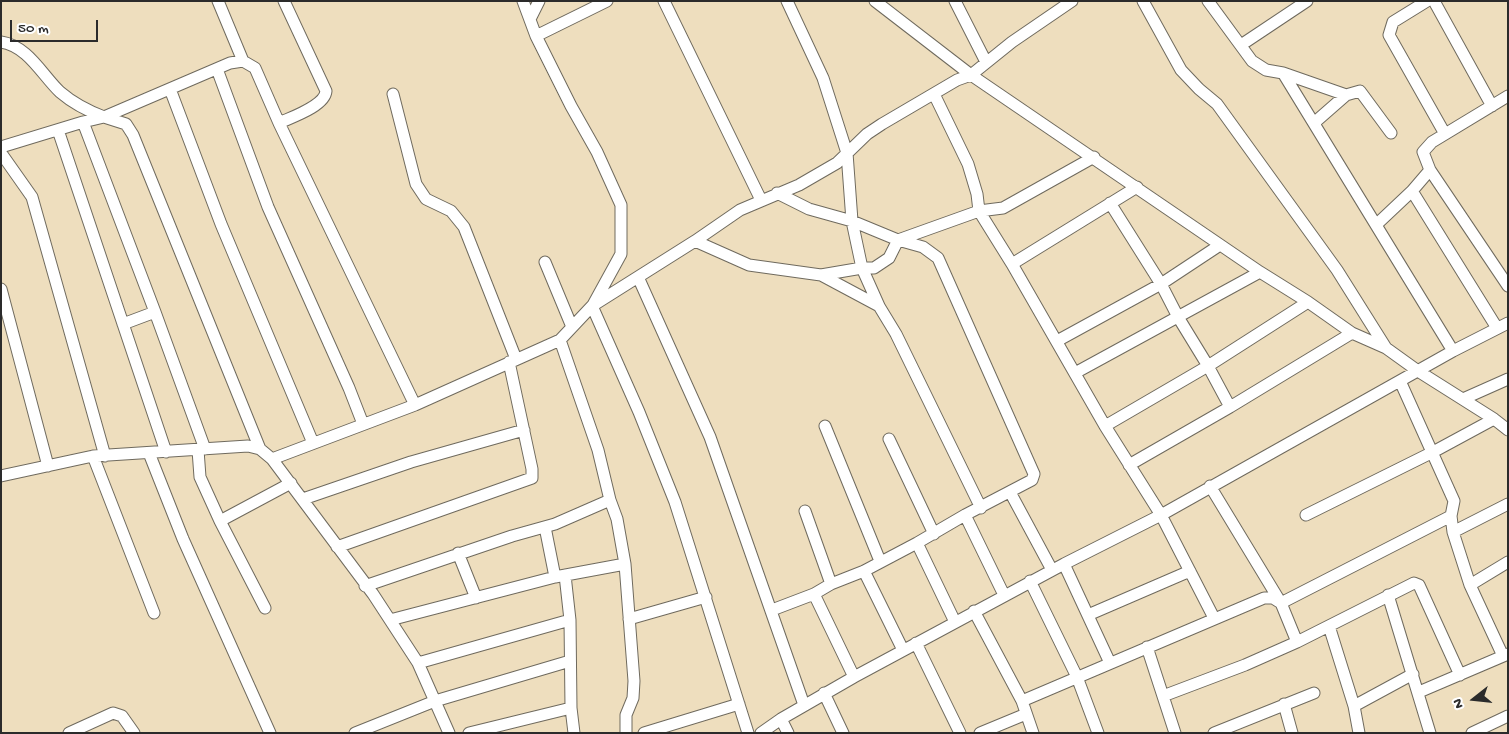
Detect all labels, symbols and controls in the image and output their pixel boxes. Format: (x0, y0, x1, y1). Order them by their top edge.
scale bar (12, 10, 100, 42)
text: 50 m (18, 20, 49, 38)
north arrow (1449, 674, 1499, 724)
text: N (1450, 697, 1469, 710)

